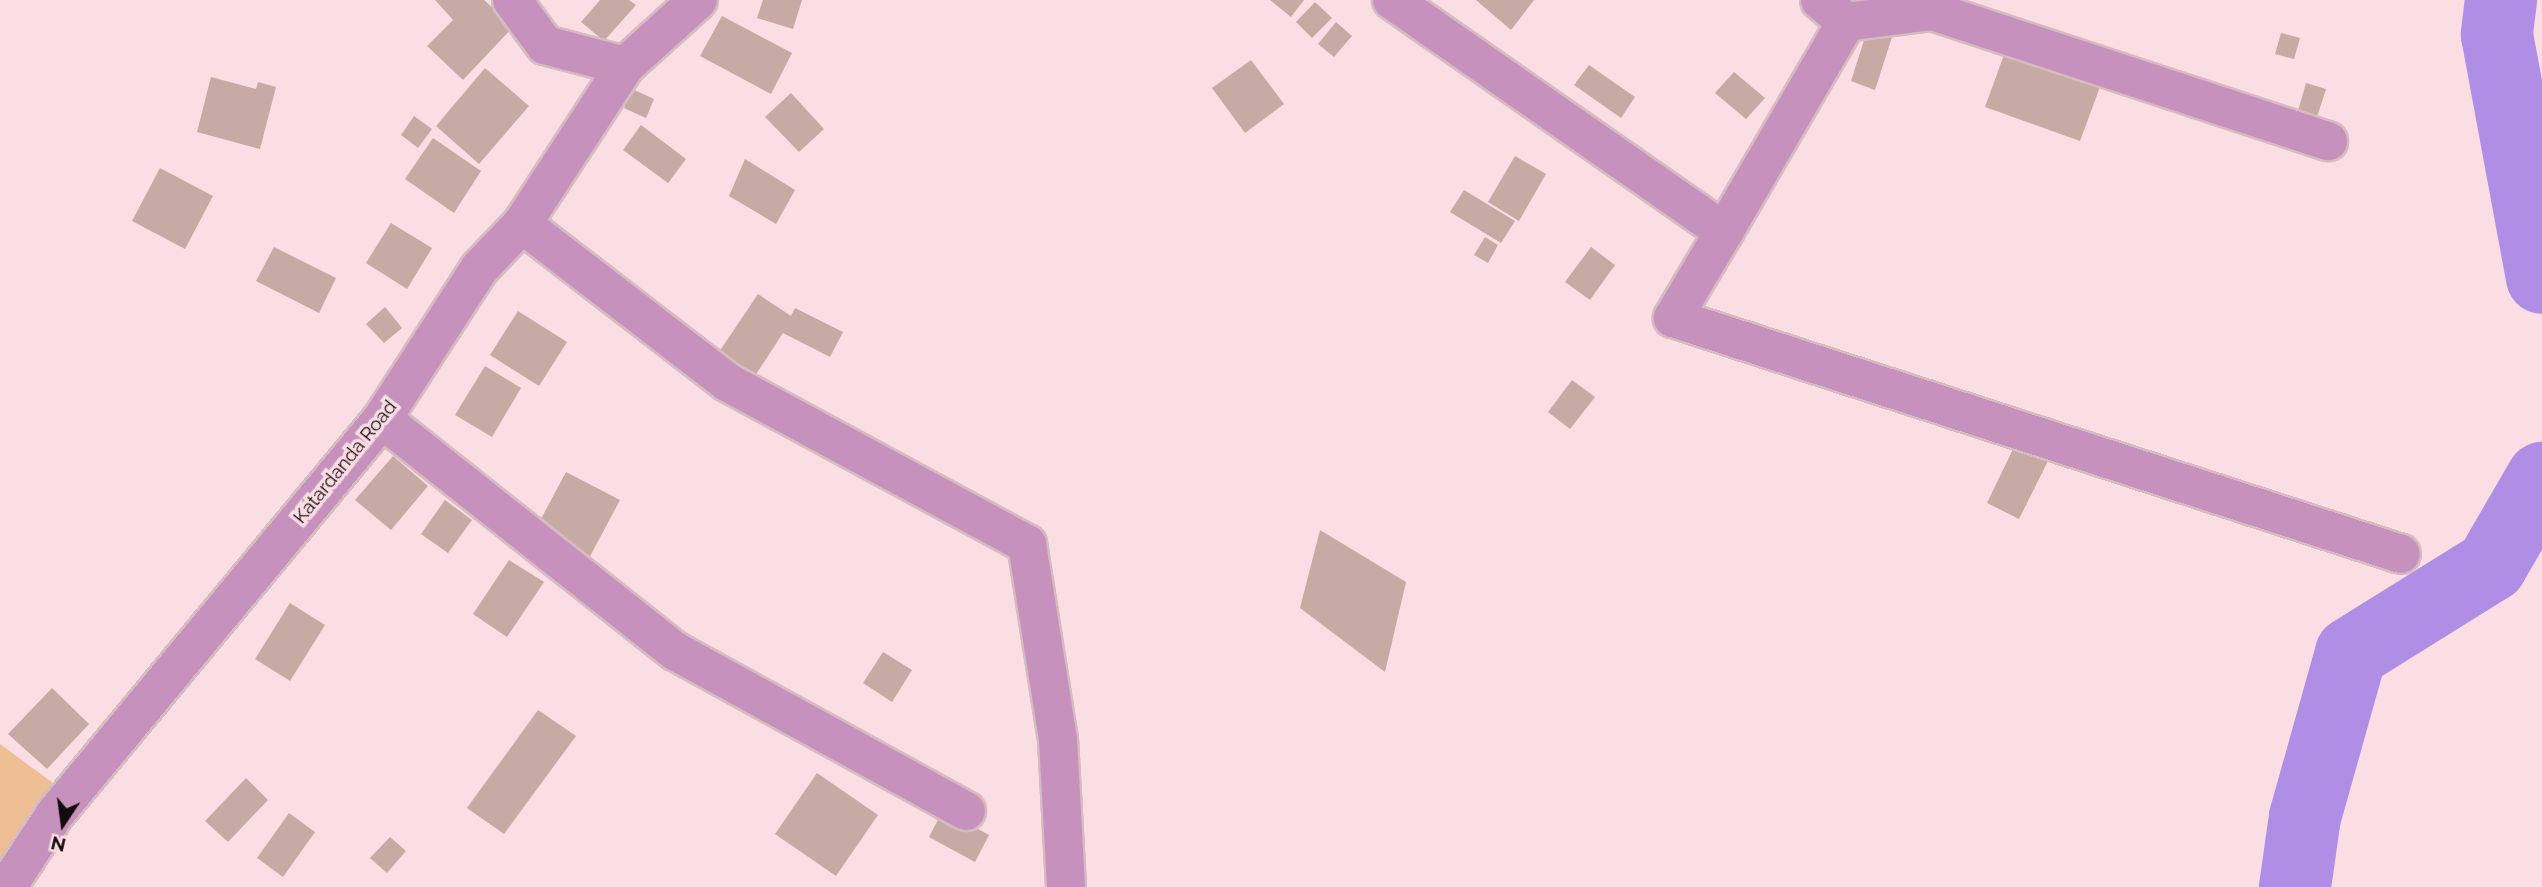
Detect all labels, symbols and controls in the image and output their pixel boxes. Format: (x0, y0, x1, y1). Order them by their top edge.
street label: Katardanda Road (288, 396, 402, 528)
north arrow (28, 789, 98, 859)
text: N (49, 832, 68, 857)

